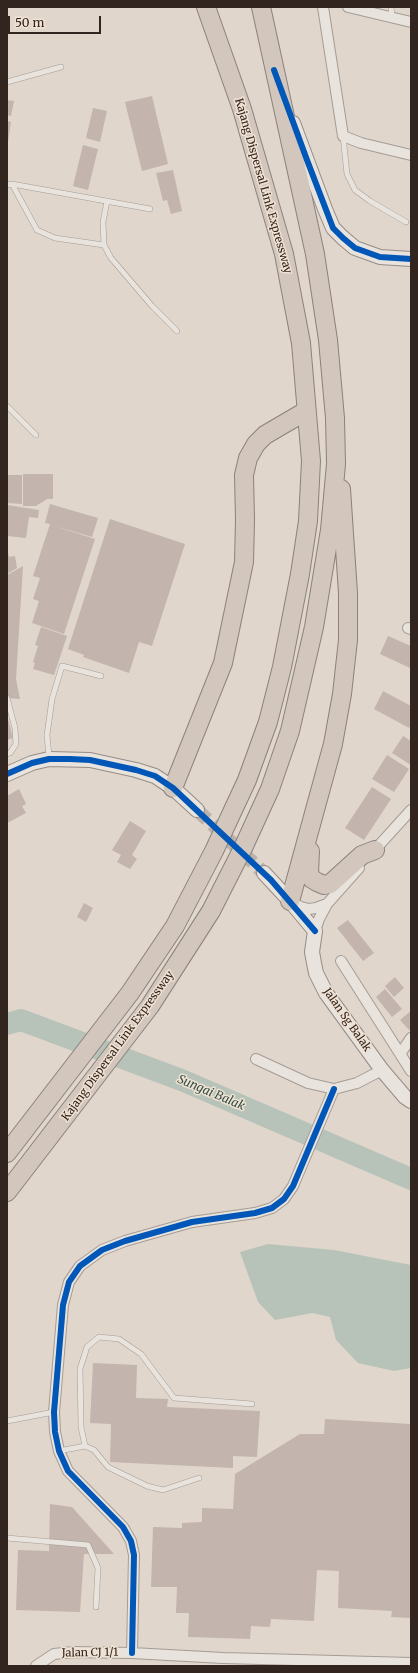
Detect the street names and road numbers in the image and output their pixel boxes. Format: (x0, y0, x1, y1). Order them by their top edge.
street label: Kajang Dispersal Link Expressway (232, 97, 294, 275)
street label: Kajang Dispersal Link Expressway (59, 969, 177, 1123)
street label: Jalan Sg Balak (320, 986, 374, 1054)
street label: Jalan CJ 1/1 (62, 1646, 118, 1660)

